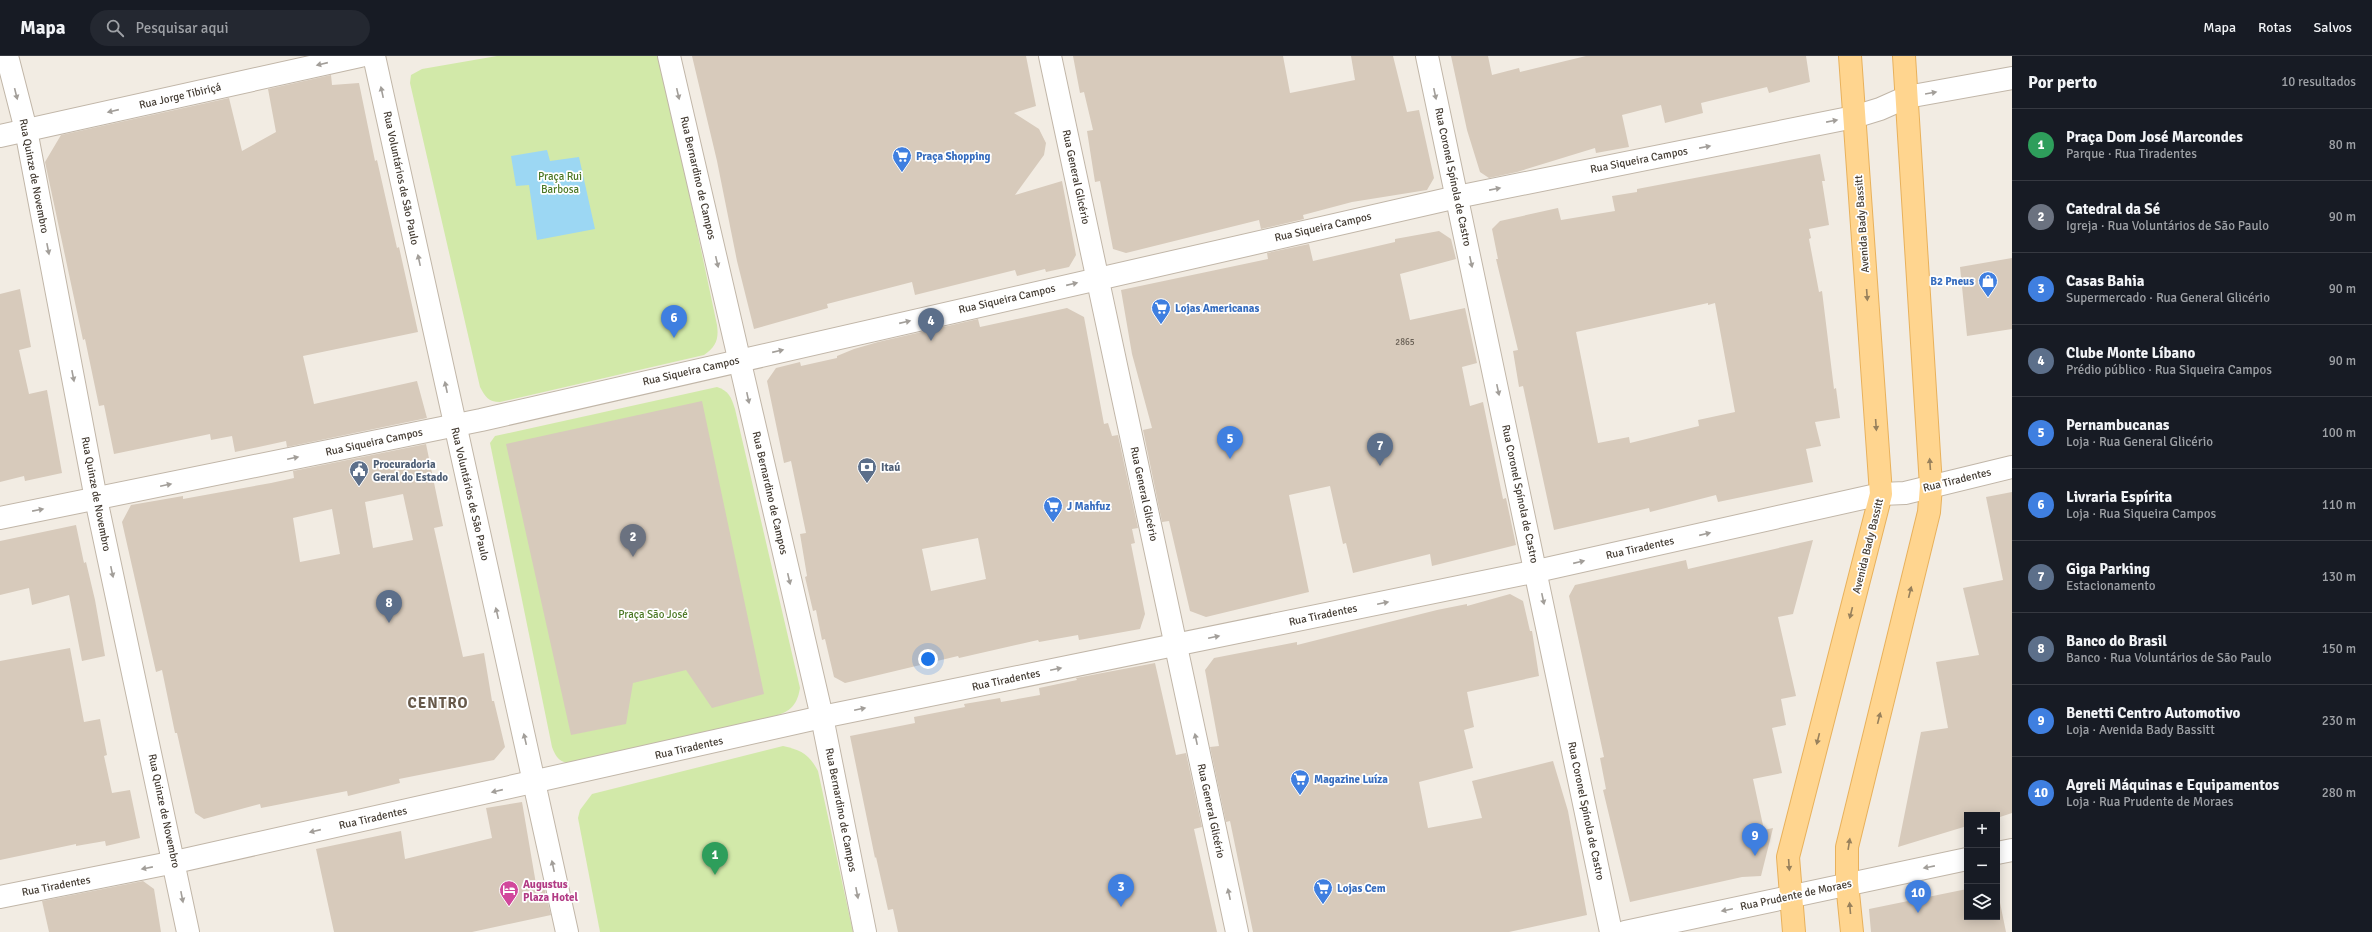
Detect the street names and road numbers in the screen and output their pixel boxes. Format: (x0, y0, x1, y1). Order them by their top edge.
street label: Rua Jorge Tibiriçá (138, 80, 223, 112)
street label: Rua Coronel Spínola de Castro (1432, 106, 1474, 248)
street label: Rua Voluntários de São Paulo (380, 110, 422, 246)
street label: Rua Bernardino de Campos (677, 115, 719, 241)
street label: Rua Quinze de Novembro (17, 118, 52, 235)
street label: Rua General Glicério (1060, 128, 1092, 226)
street label: Rua Siqueira Campos (1589, 144, 1689, 176)
street label: Avenida Bady Bassitt (1852, 175, 1872, 273)
street label: Rua Siqueira Campos (1273, 209, 1373, 244)
street label: Rua Siqueira Campos (957, 281, 1057, 316)
street label: Rua Siqueira Campos (641, 353, 741, 388)
street label: Rua Coronel Spínola de Castro (1499, 423, 1541, 565)
street label: Rua Siqueira Campos (324, 425, 424, 459)
street label: Rua Voluntários de São Paulo (448, 426, 492, 562)
street label: Rua Bernardino de Campos (749, 430, 791, 556)
street label: Rua Quinze de Novembro (79, 436, 114, 553)
street label: Rua General Glicério (1128, 445, 1160, 543)
street label: Rua Tiradentes (1922, 465, 1993, 495)
street label: Avenida Bady Bassitt (1850, 497, 1886, 595)
street label: Rua Tiradentes (1605, 534, 1676, 562)
street label: Rua Tiradentes (1288, 601, 1359, 629)
street label: Rua Tiradentes (971, 666, 1042, 694)
street label: Rua Tiradentes (654, 734, 725, 762)
street label: Rua Coronel Spínola de Castro (1565, 740, 1607, 882)
street label: Rua Bernardino de Campos (823, 747, 859, 873)
street label: Rua Quinze de Novembro (146, 753, 183, 870)
street label: Rua General Glicério (1195, 762, 1227, 860)
street label: Rua Tiradentes (338, 804, 409, 832)
street label: Rua Tiradentes (21, 873, 92, 899)
street label: Rua Prudente de Moraes (1739, 877, 1853, 913)

